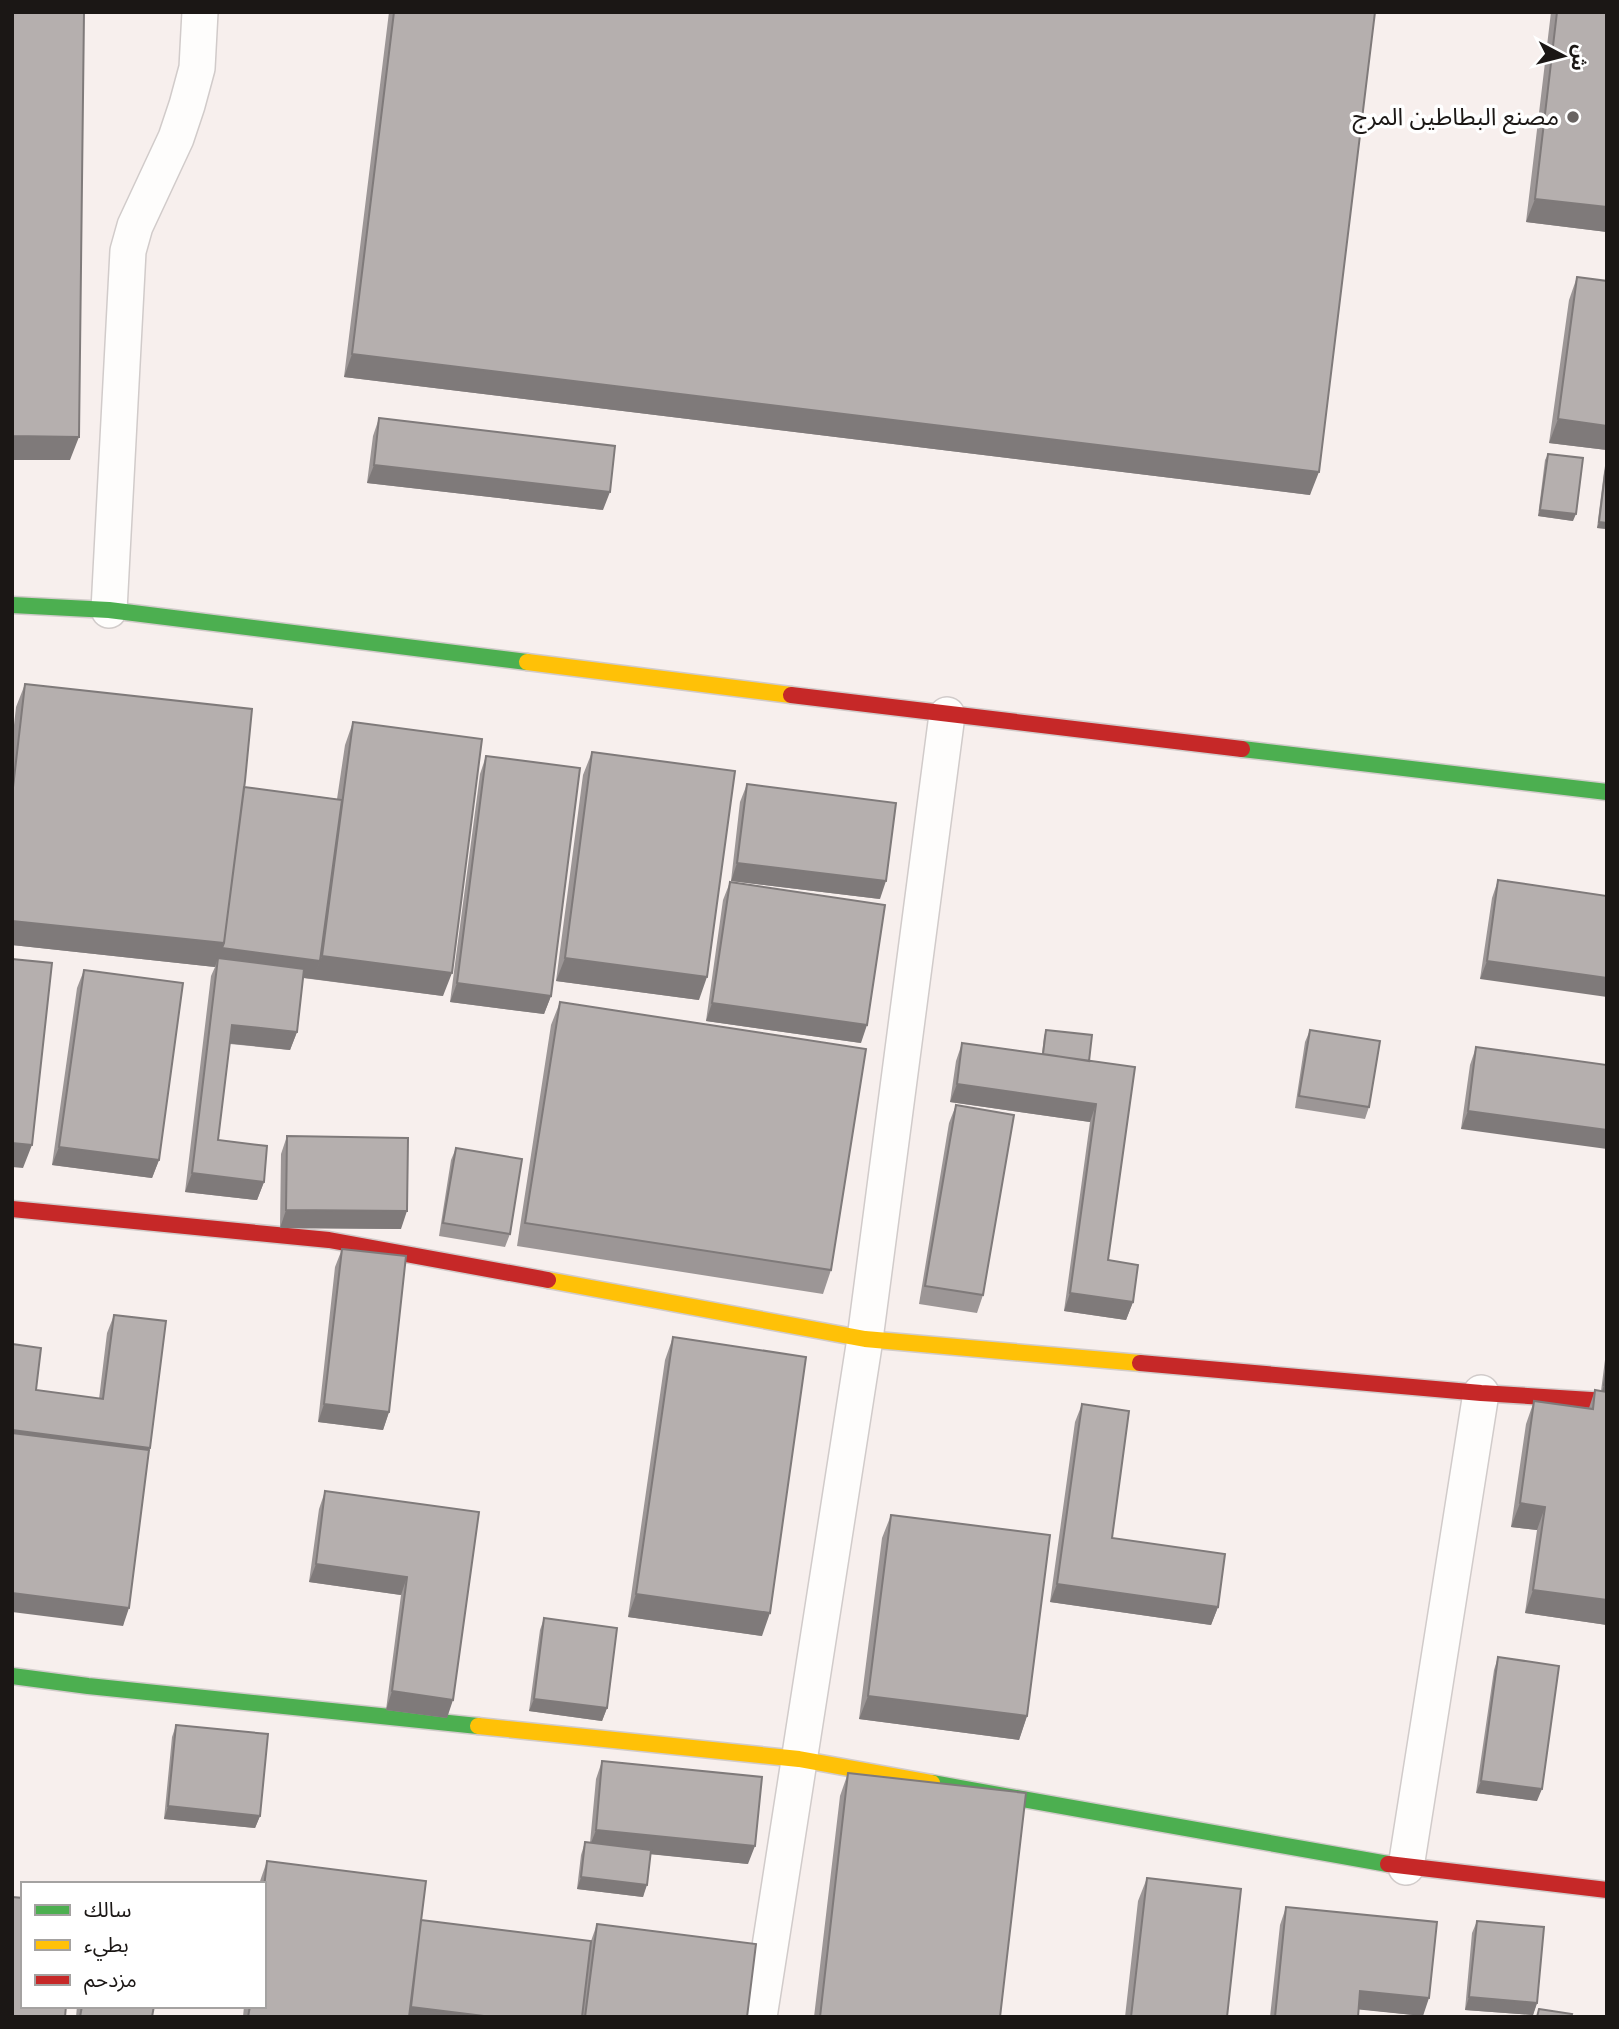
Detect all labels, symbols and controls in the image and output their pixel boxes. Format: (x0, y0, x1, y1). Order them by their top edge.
north arrow (1528, 21, 1598, 91)
text: ش (1557, 43, 1600, 73)
place label: مصنع البطاطين المرج (1353, 92, 1559, 143)
marker: مصنع البطاطين المرج (1565, 109, 1581, 125)
legend (21, 1882, 266, 2008)
text: سالك (84, 1888, 131, 1932)
text: بطيء (84, 1923, 129, 1967)
text: مزدحم (84, 1958, 137, 2002)

